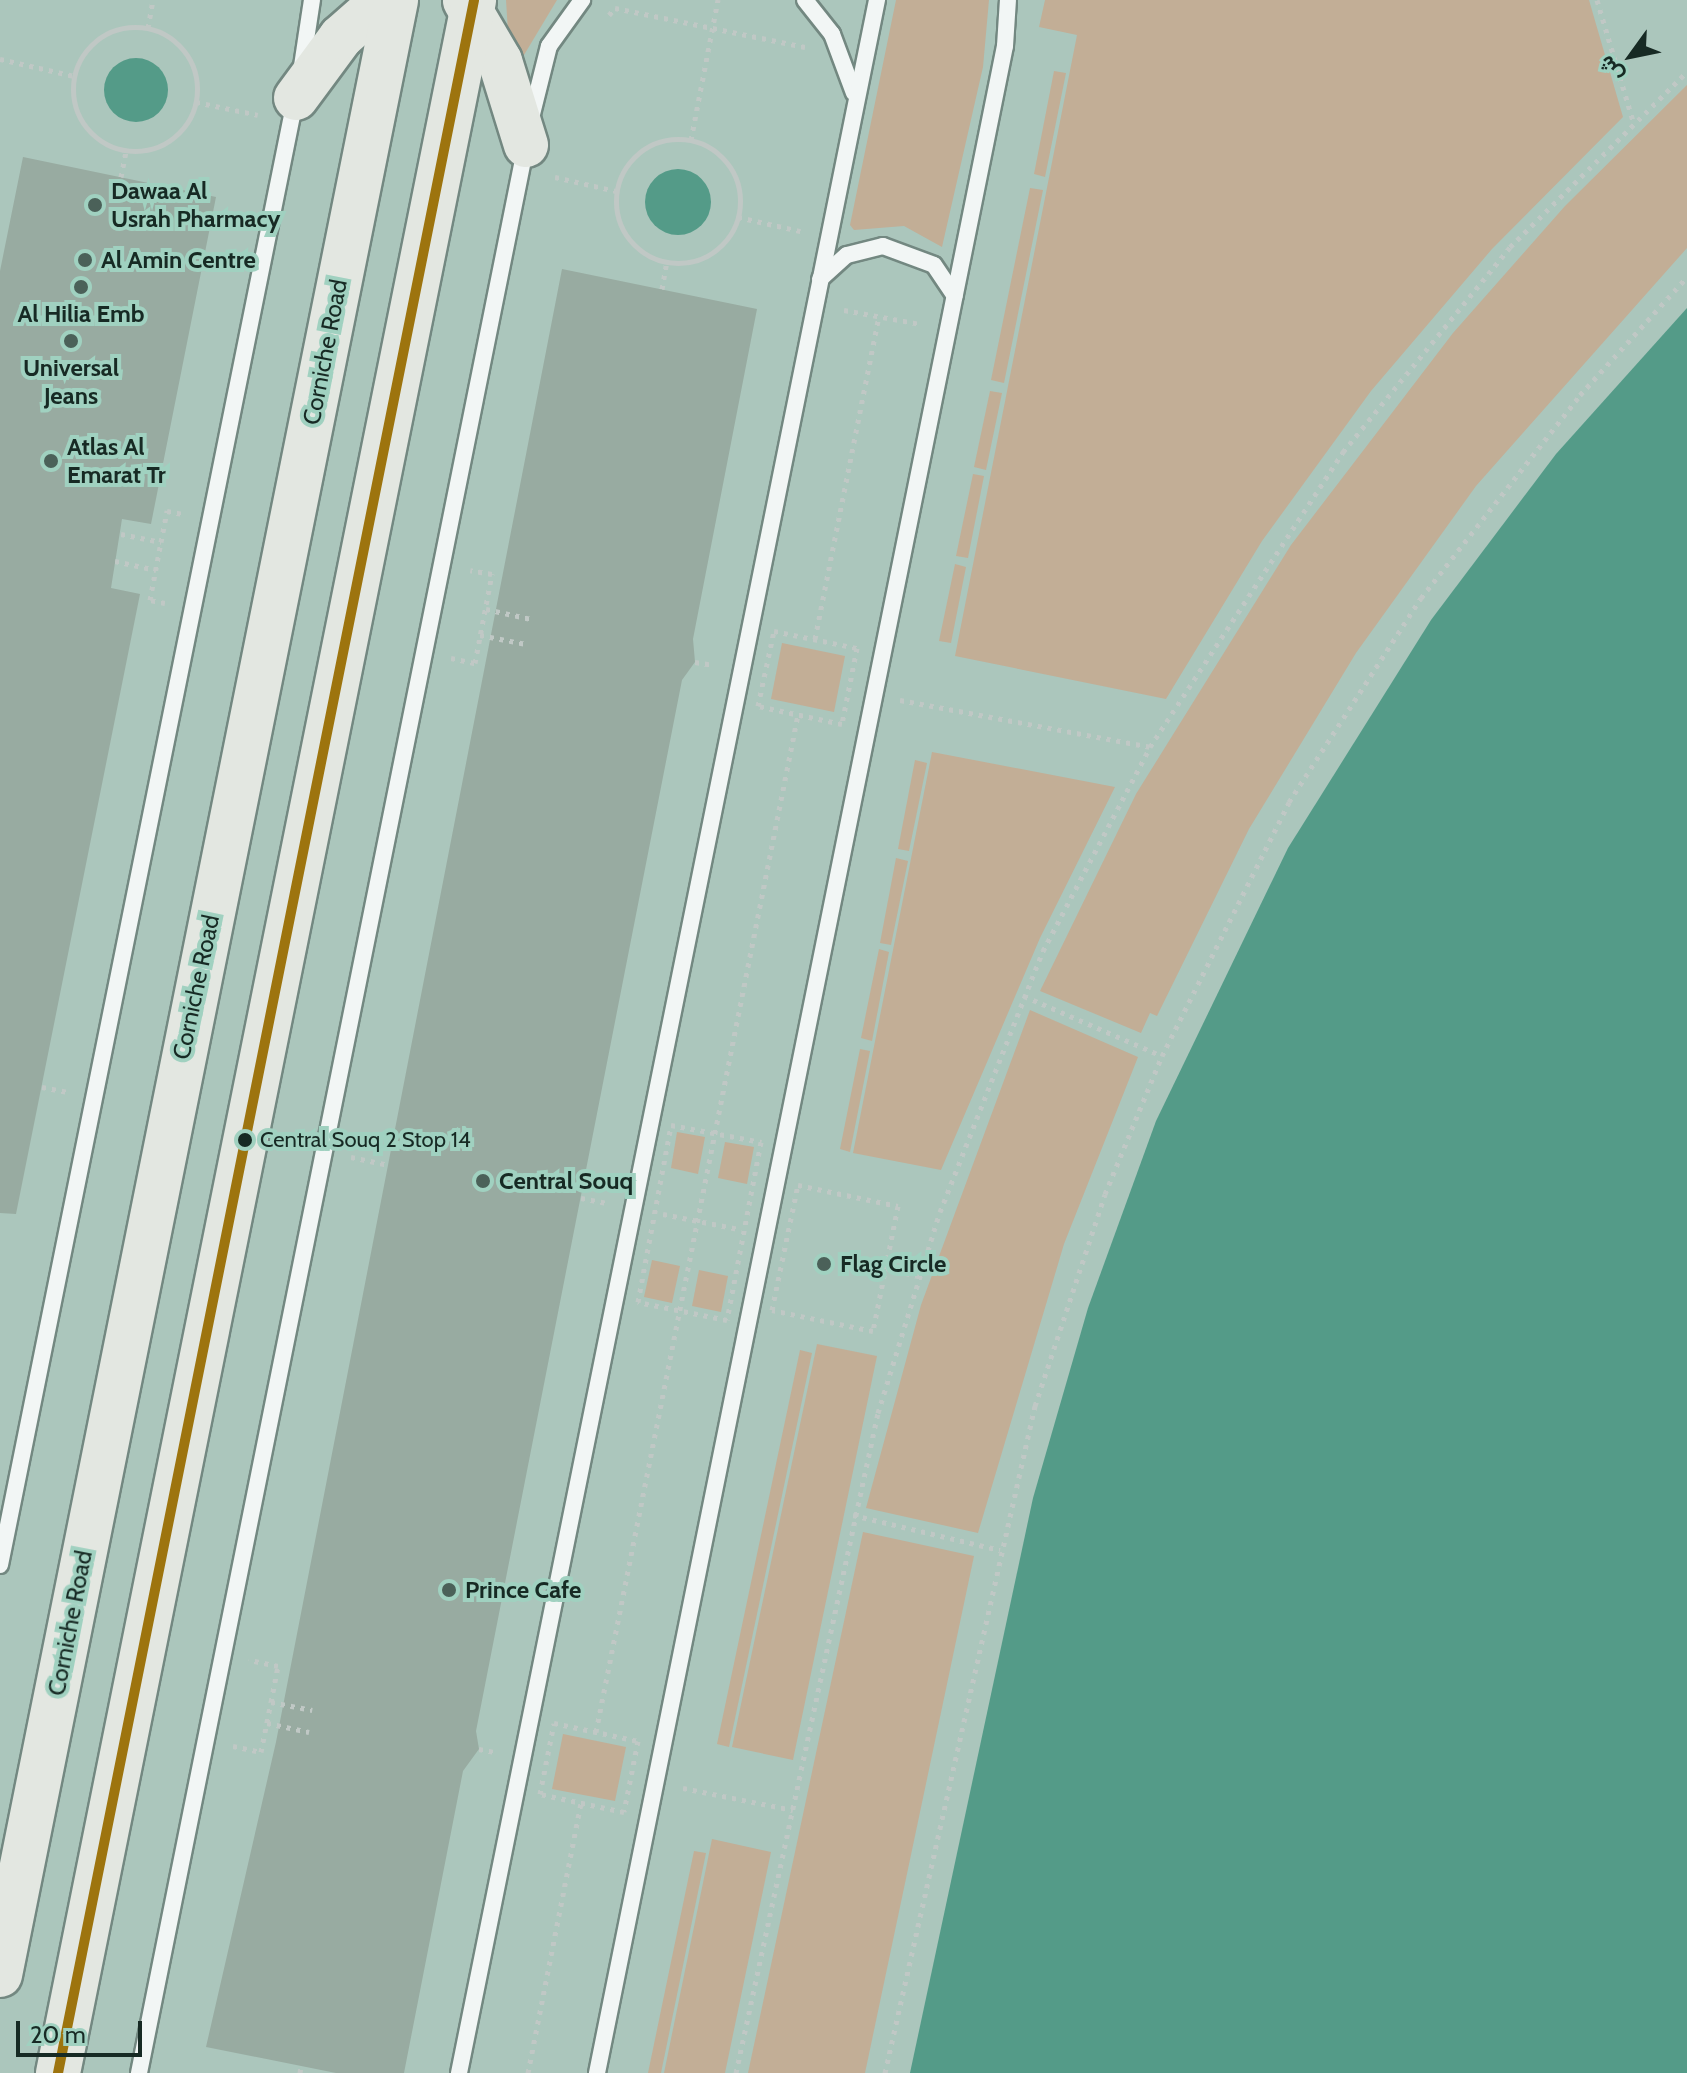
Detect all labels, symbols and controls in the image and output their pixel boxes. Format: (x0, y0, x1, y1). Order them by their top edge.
north arrow (1591, 16, 1671, 96)
text: ش (1592, 51, 1629, 88)
place label: Dawaa Al Usrah Pharmacy (111, 177, 280, 233)
marker: Dawaa Al Usrah Pharmacy (86, 196, 104, 214)
place label: Al Amin Centre (101, 246, 256, 274)
marker: Al Amin Centre (76, 251, 94, 269)
street label: Corniche Road (297, 277, 353, 427)
marker: Al Hilia Emb (72, 278, 90, 296)
place label: Al Hilia Emb (17, 300, 145, 328)
marker: Universal Jeans (62, 332, 80, 350)
place label: Universal Jeans (23, 354, 119, 410)
place label: Atlas Al Emarat Tr (67, 433, 166, 489)
marker: Atlas Al Emarat Tr (42, 452, 60, 470)
street label: Corniche Road (167, 912, 225, 1062)
place label: Central Souq 2 Stop 14 (260, 1127, 471, 1153)
marker: Central Souq 2 Stop 14 (237, 1132, 253, 1148)
place label: Central Souq (499, 1167, 633, 1195)
marker: Central Souq (474, 1172, 492, 1190)
place label: Flag Circle (840, 1250, 946, 1278)
marker: Flag Circle (815, 1255, 833, 1273)
street label: Corniche Road (42, 1548, 98, 1698)
place label: Prince Cafe (465, 1576, 581, 1604)
marker: Prince Cafe (440, 1581, 458, 1599)
scale bar (20, 2005, 146, 2055)
text: 20 m (30, 2020, 86, 2049)

